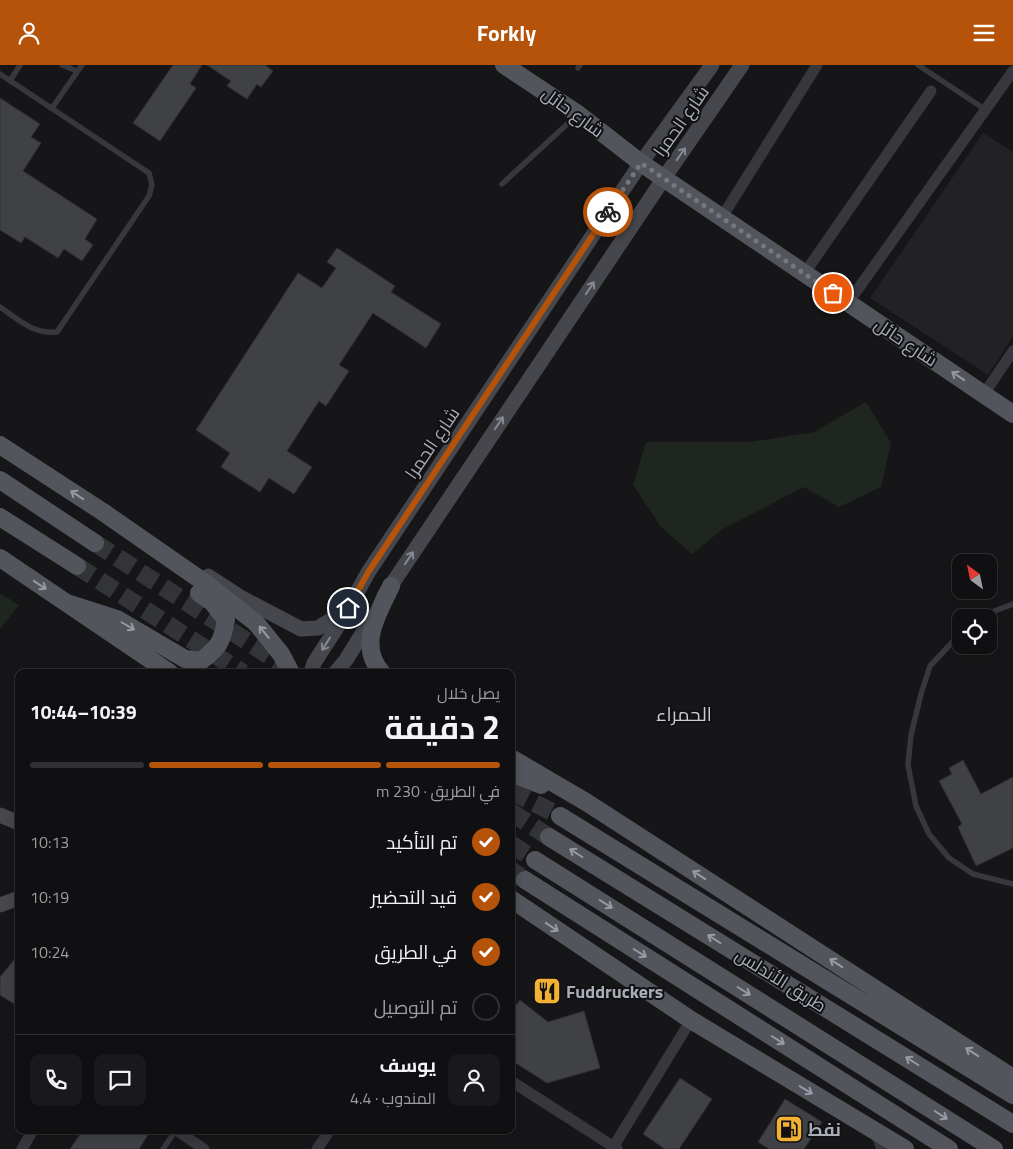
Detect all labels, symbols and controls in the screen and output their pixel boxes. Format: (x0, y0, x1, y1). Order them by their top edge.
text: Forkly (477, 16, 536, 50)
icon: person (15, 19, 43, 47)
icon: menu (970, 19, 998, 47)
street label: شارع حائل (536, 80, 610, 144)
street label: شارع الحمرا (646, 80, 716, 162)
one-way arrow (676, 147, 686, 161)
courier (583, 187, 633, 237)
icon: bike (594, 198, 622, 226)
pin (812, 272, 854, 314)
icon: bag (819, 279, 847, 307)
one-way arrow (585, 282, 595, 296)
street label: شارع حائل (869, 311, 943, 373)
one-way arrow (952, 371, 966, 381)
street label: شارع الحمرا (398, 402, 466, 484)
one-way arrow (494, 417, 504, 431)
one-way arrow (70, 490, 84, 500)
one-way arrow (404, 552, 414, 566)
north arrow (952, 554, 998, 599)
map controls (952, 554, 997, 654)
one-way arrow (33, 580, 47, 590)
pin (327, 587, 369, 629)
icon: home (334, 594, 362, 622)
button: locate (952, 609, 997, 654)
one-way arrow (121, 621, 136, 631)
one-way arrow (258, 626, 269, 639)
one-way arrow (321, 637, 331, 651)
text: يصل خلال (437, 681, 500, 705)
text: 10:39–10:44 (30, 697, 137, 726)
district label: الحمراء (656, 699, 712, 728)
text: 2 دقيقة (385, 703, 500, 751)
text: في الطريق · 230 m (376, 779, 500, 803)
text: تم التأكيد (386, 827, 457, 856)
icon: check (472, 828, 500, 856)
text: 10:13 (30, 830, 69, 854)
one-way arrow (570, 848, 584, 858)
one-way arrow (693, 870, 707, 880)
text: قيد التحضير (371, 882, 457, 911)
icon: check (472, 883, 500, 911)
text: 10:19 (30, 885, 69, 909)
one-way arrow (599, 900, 613, 910)
one-way arrow (544, 922, 558, 932)
one-way arrow (708, 934, 722, 944)
text: في الطريق (374, 937, 457, 966)
icon: check (472, 938, 500, 966)
text: 10:24 (30, 940, 69, 964)
street label: طريق الأندلس (730, 941, 832, 1019)
one-way arrow (633, 949, 647, 959)
one-way arrow (829, 958, 843, 968)
restaurant icon: Fuddruckers (532, 976, 562, 1006)
place label: Fuddruckers (566, 978, 663, 1005)
one-way arrow (736, 986, 750, 996)
text: تم التوصيل (374, 992, 457, 1021)
one-way arrow (770, 1036, 784, 1046)
one-way arrow (965, 1047, 979, 1057)
text: يوسف (380, 1050, 436, 1079)
button: phone (30, 1054, 82, 1106)
button: chat (94, 1054, 146, 1106)
button: person (448, 1054, 500, 1106)
one-way arrow (905, 1056, 919, 1067)
one-way arrow (799, 1085, 813, 1095)
text: المندوب · 4.4 (350, 1086, 436, 1110)
one-way arrow (933, 1110, 947, 1120)
fuel station icon: نفط (774, 1114, 804, 1144)
place label: نفط (808, 1116, 841, 1143)

